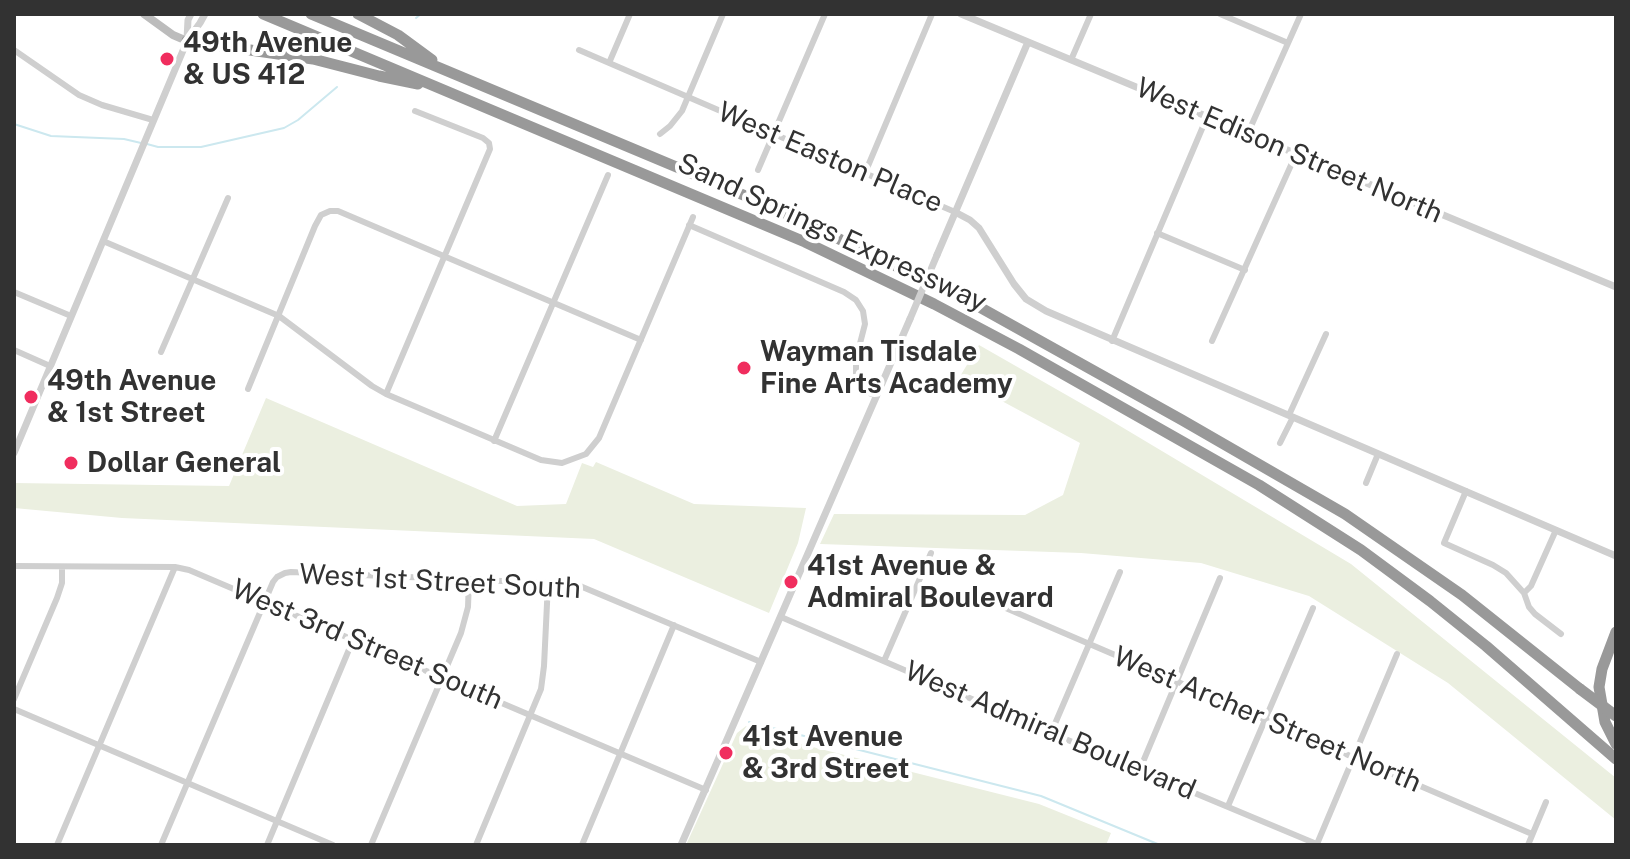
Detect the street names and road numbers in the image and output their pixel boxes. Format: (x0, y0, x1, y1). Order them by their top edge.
street label: West Edison Street North (1131, 71, 1447, 231)
street label: West Easton Place (712, 95, 948, 221)
street label: Sand Springs Expressway (672, 147, 992, 319)
street label: West 1st Street South (298, 558, 582, 606)
street label: West 3rd Street South (226, 573, 508, 717)
street label: West Archer Street North (1108, 640, 1426, 800)
street label: West Admiral Boulevard (899, 654, 1201, 808)

